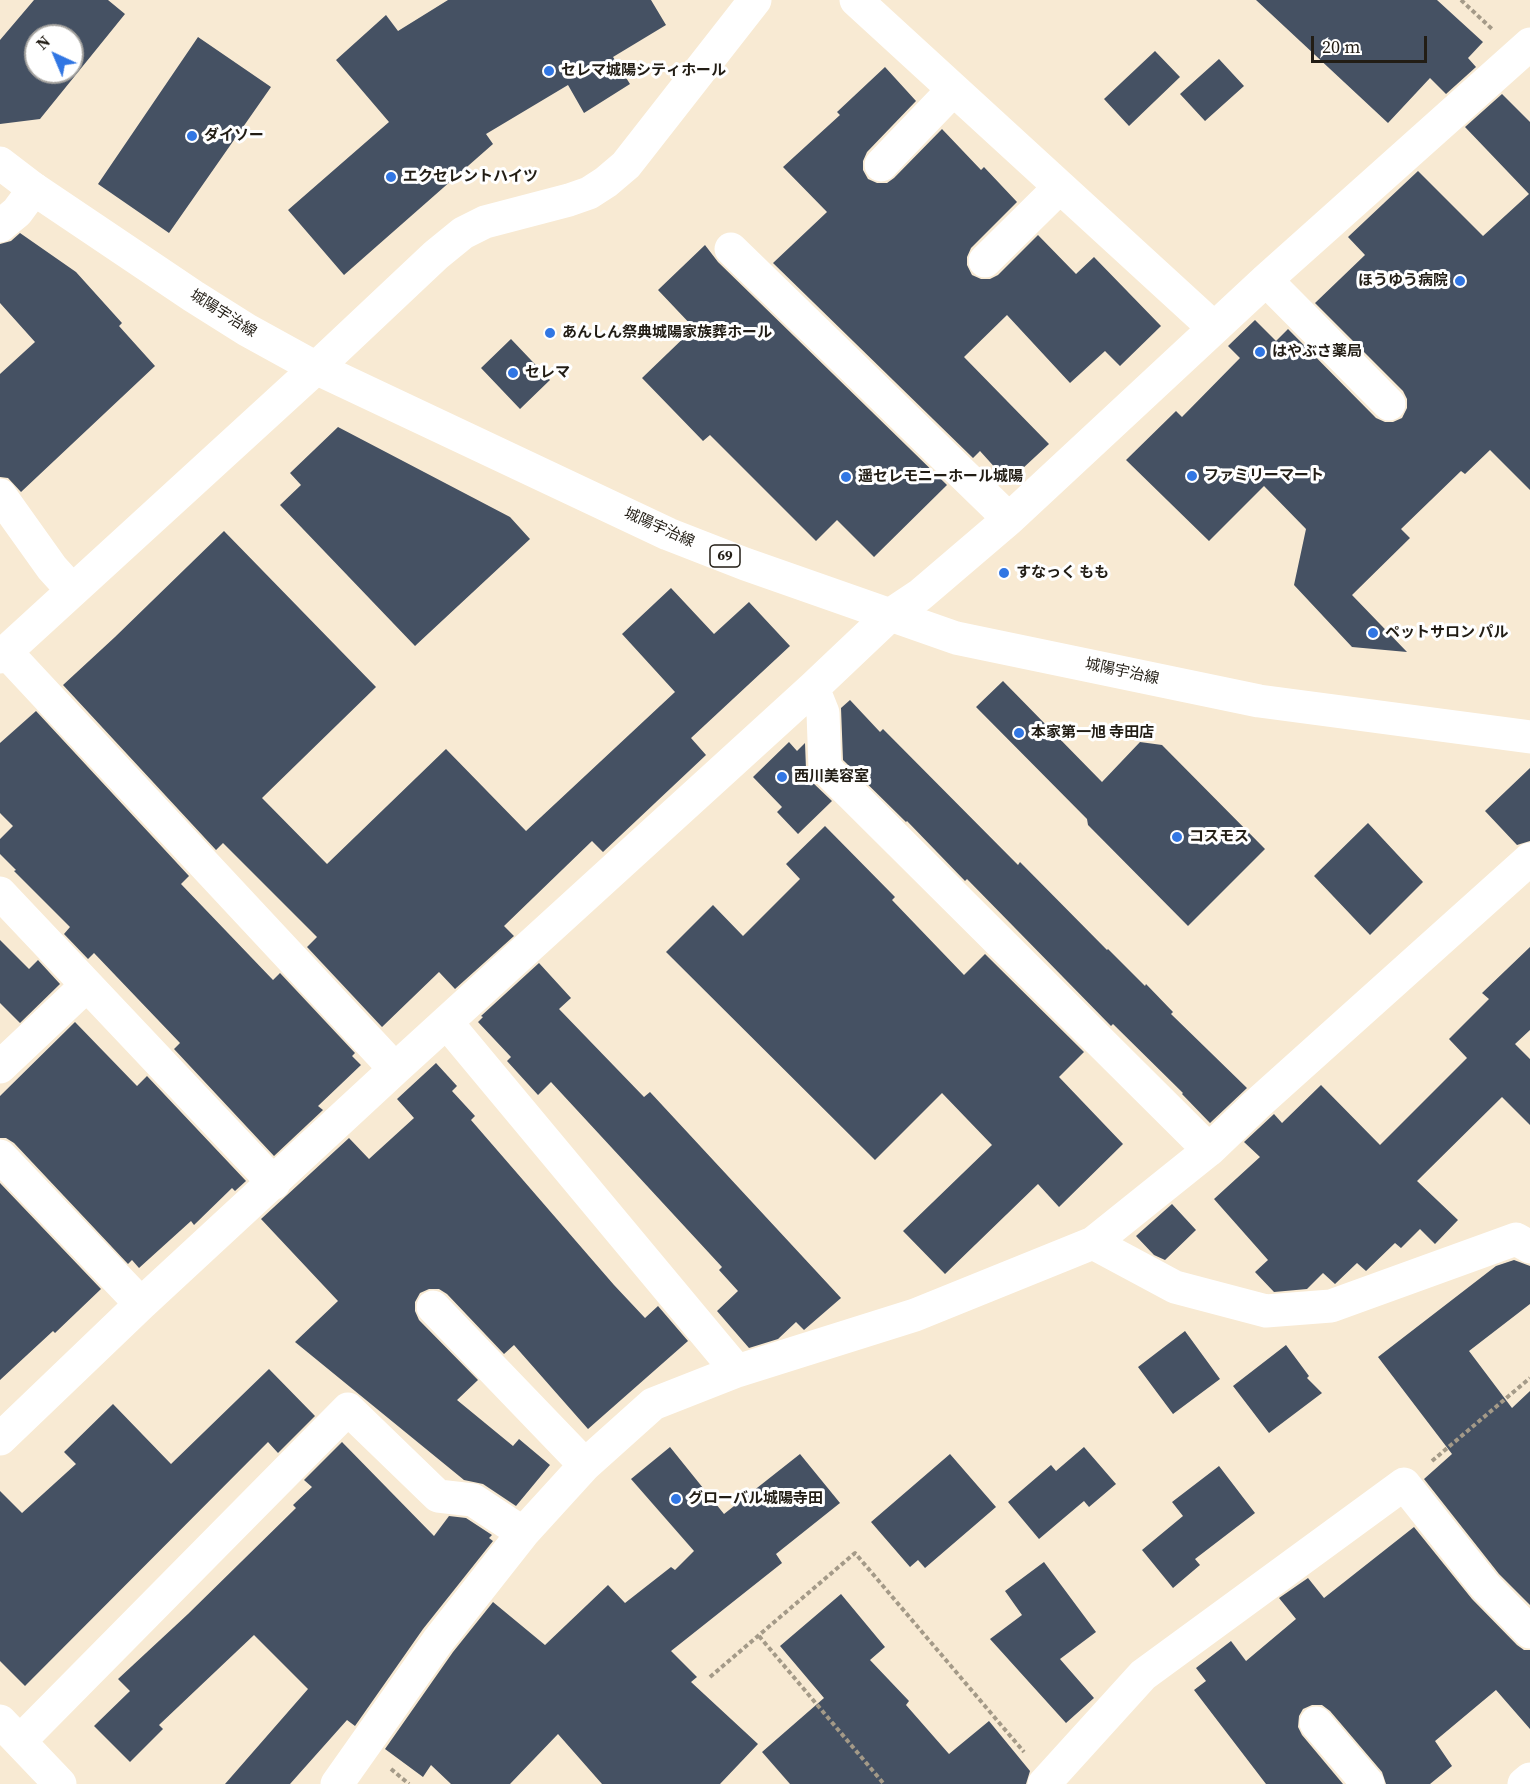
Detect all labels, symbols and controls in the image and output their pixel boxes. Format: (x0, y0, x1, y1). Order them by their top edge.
north arrow (24, 24, 84, 84)
scale bar (1314, 24, 1430, 62)
text: N (31, 31, 55, 54)
text: 20 m (1322, 34, 1360, 59)
place label: セレマ城陽シティホール (561, 62, 726, 80)
marker: セレマ城陽シティホール (542, 64, 556, 78)
place label: ダイソー (204, 127, 264, 145)
marker: ダイソー (185, 129, 199, 143)
place label: エクセレントハイツ (403, 168, 538, 186)
marker: エクセレントハイツ (384, 170, 398, 184)
place label: ほうゆう病院 (1358, 272, 1448, 290)
marker: ほうゆう病院 (1453, 274, 1467, 288)
street label: 城陽宇治線 (186, 286, 260, 342)
place label: あんしん祭典城陽家族葬ホール (562, 324, 772, 342)
marker: あんしん祭典城陽家族葬ホール (543, 326, 557, 340)
place label: はやぶさ薬局 (1272, 343, 1362, 361)
marker: はやぶさ薬局 (1253, 345, 1267, 359)
place label: セレマ (525, 364, 570, 382)
marker: セレマ (506, 366, 520, 380)
place label: ファミリーマート (1204, 467, 1324, 485)
place label: 遥セレモニーホール城陽 (858, 468, 1023, 486)
marker: ファミリーマート (1185, 469, 1199, 483)
marker: 遥セレモニーホール城陽 (839, 470, 853, 484)
street label: 城陽宇治線 (621, 505, 697, 551)
road number: 69 (710, 545, 740, 567)
place label: すなっく もも (1016, 564, 1109, 582)
marker: すなっく もも (997, 566, 1011, 580)
place label: ペットサロン パル (1385, 624, 1508, 642)
marker: ペットサロン パル (1366, 626, 1380, 640)
street label: 城陽宇治線 (1083, 655, 1161, 689)
place label: 本家第一旭 寺田店 (1031, 724, 1154, 742)
marker: 本家第一旭 寺田店 (1012, 726, 1026, 740)
place label: 西川美容室 (794, 768, 869, 786)
marker: 西川美容室 (775, 770, 789, 784)
place label: コスモス (1189, 828, 1249, 846)
marker: コスモス (1170, 830, 1184, 844)
place label: グローバル城陽寺田 (688, 1490, 823, 1508)
marker: グローバル城陽寺田 (669, 1492, 683, 1506)

